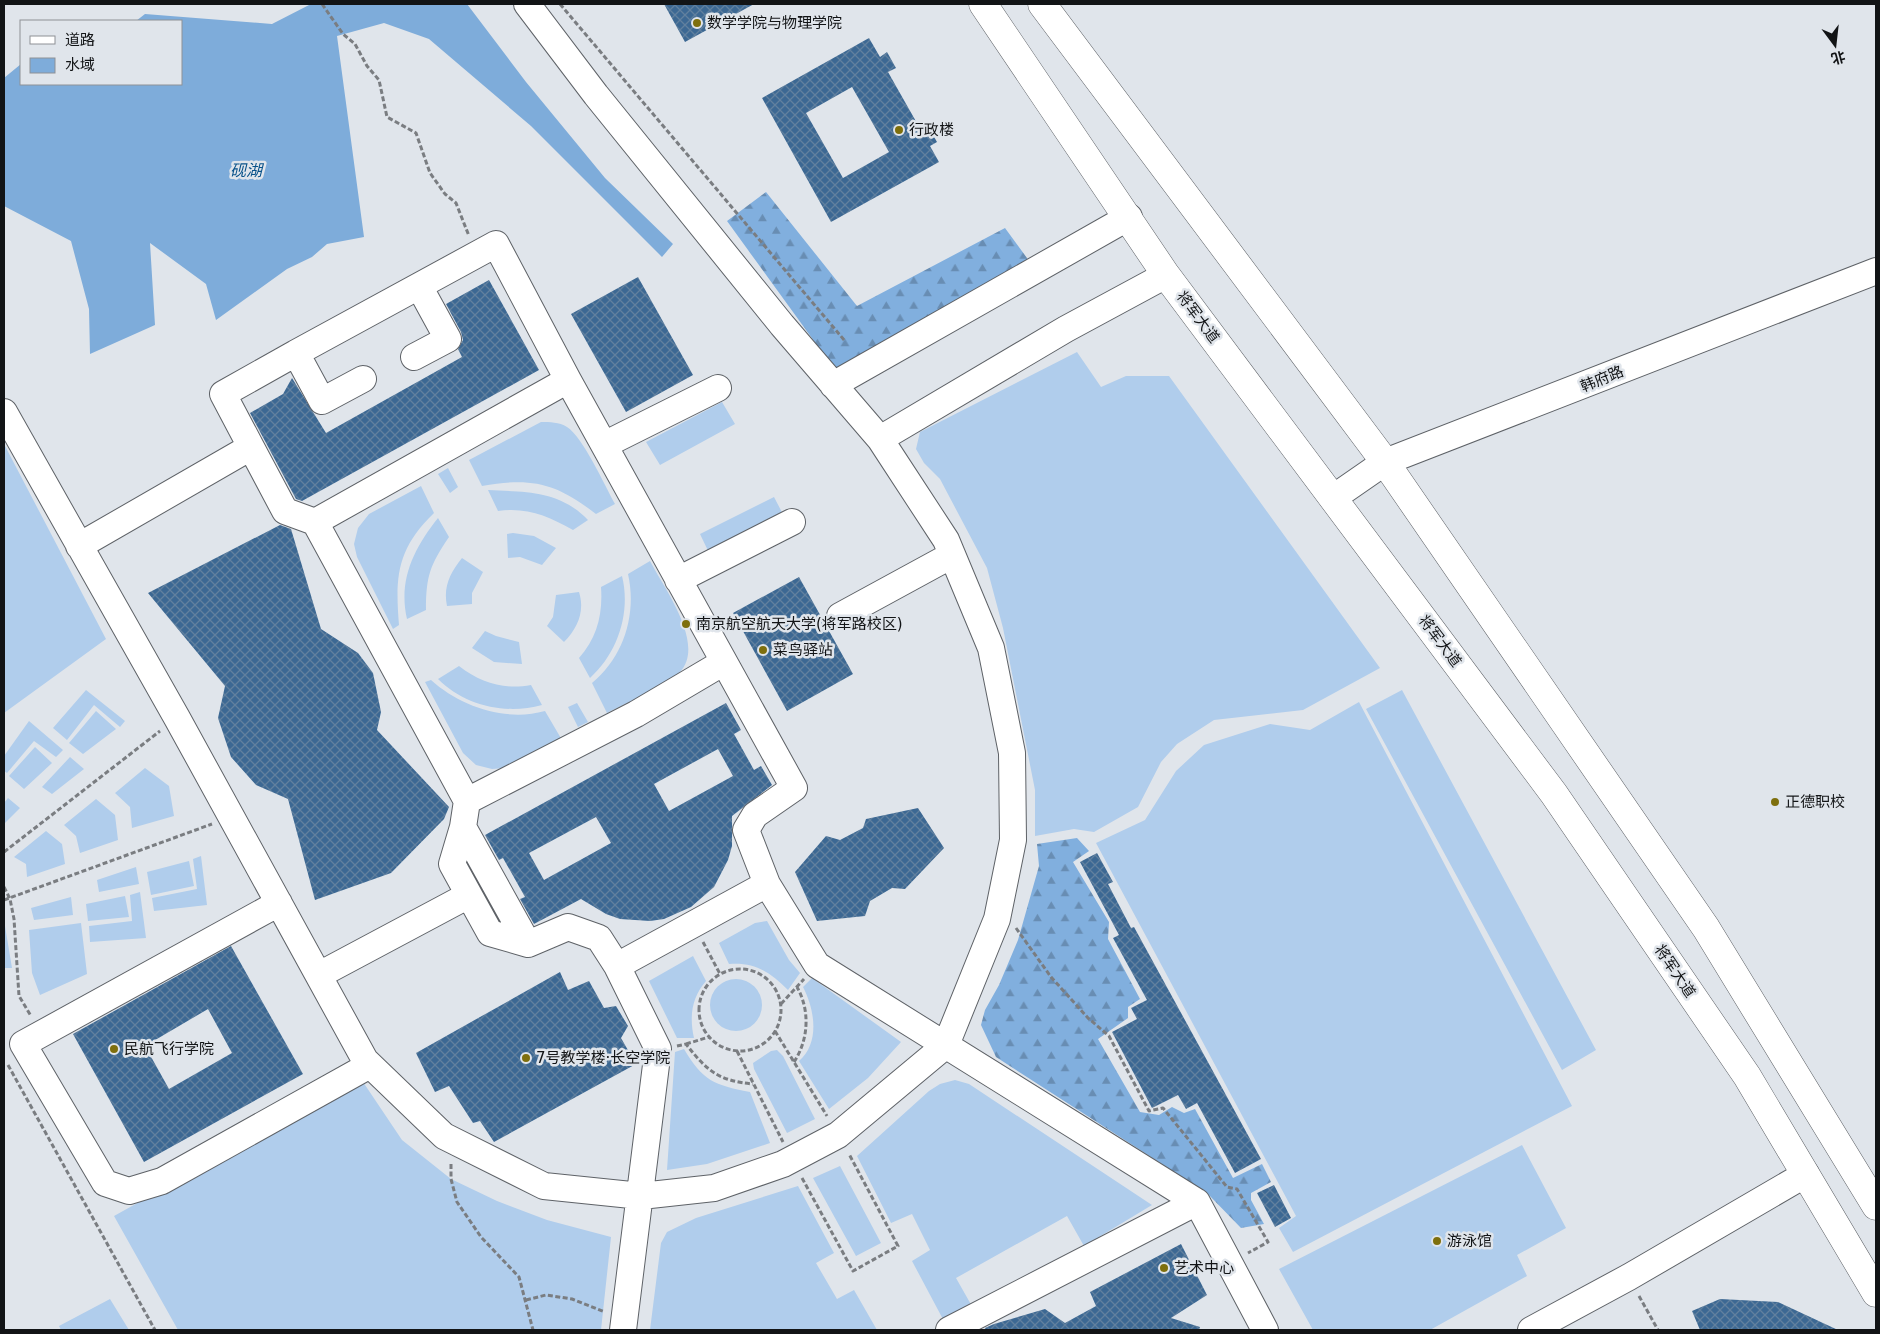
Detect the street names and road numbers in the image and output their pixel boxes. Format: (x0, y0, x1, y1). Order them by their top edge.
street label: 将军大道 (1173, 288, 1223, 346)
street label: 韩府路 (1578, 362, 1626, 396)
street label: 将军大道 (1415, 612, 1465, 670)
street label: 将军大道 (1651, 941, 1699, 1001)

